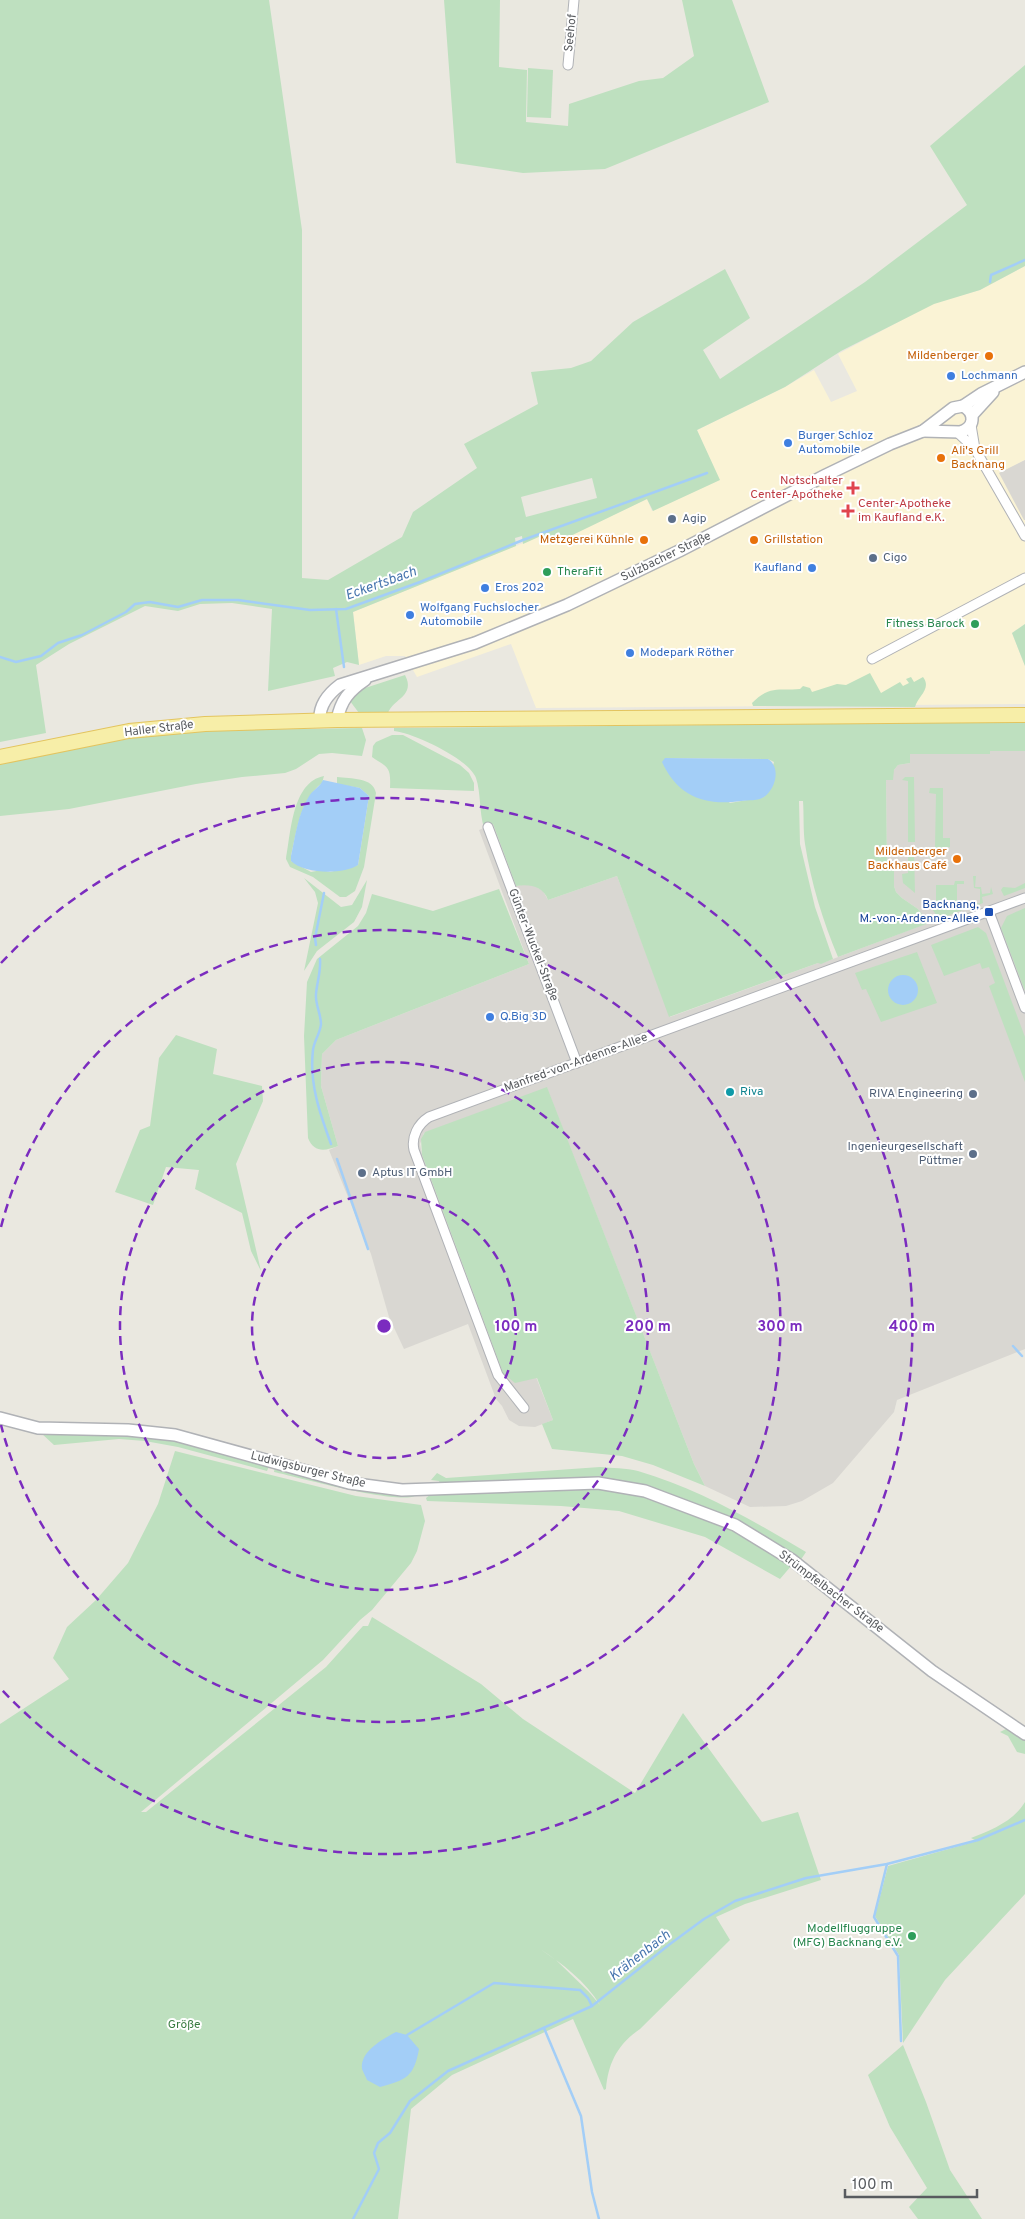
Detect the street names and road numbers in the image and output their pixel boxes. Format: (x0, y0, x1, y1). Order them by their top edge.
street label: Seehof (561, 13, 581, 53)
street label: Sulzbacher Straße (618, 528, 714, 586)
street label: Haller Straße (123, 717, 195, 741)
street label: Günter-Wuckel-Straße (504, 886, 562, 1004)
street label: Manfred-von-Ardenne-Allee (502, 1030, 650, 1096)
street label: Ludwigsburger Straße (249, 1448, 367, 1492)
street label: Strümpfelbacher Straße (775, 1547, 887, 1637)

